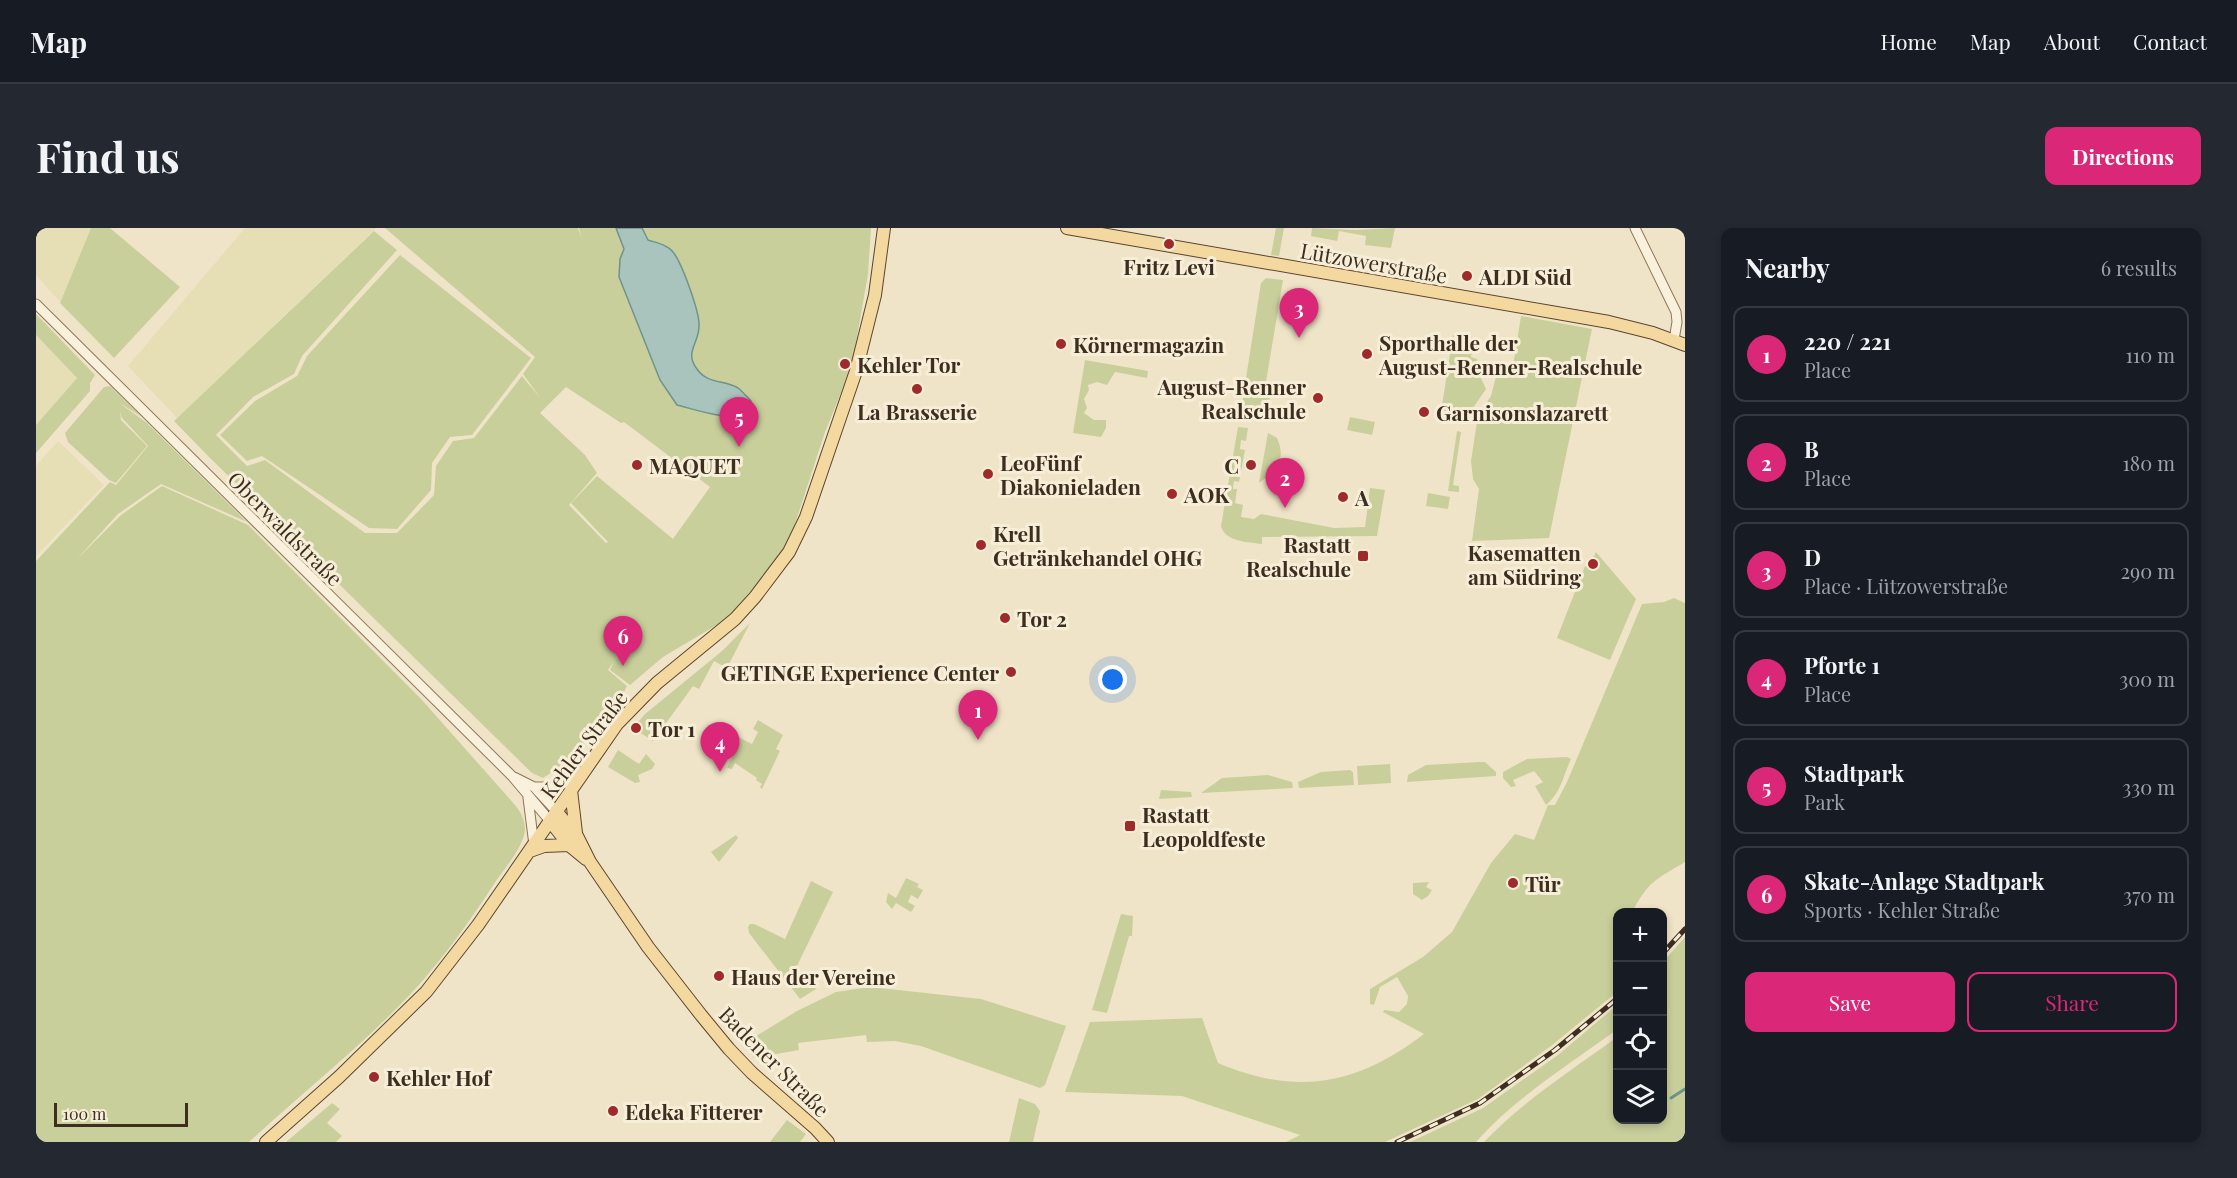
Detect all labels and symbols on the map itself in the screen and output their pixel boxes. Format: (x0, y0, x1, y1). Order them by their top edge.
street label: Lützowerstraße (1298, 235, 1450, 289)
marker: Fritz Levi (1162, 237, 1176, 251)
place label: Fritz Levi (1123, 252, 1215, 280)
place label: ALDI Süd (1478, 262, 1572, 290)
marker: ALDI Süd (1460, 269, 1474, 283)
pin: 3 (1280, 288, 1318, 338)
place label: Sporthalle der August-Renner-Realschule (1378, 328, 1642, 380)
place label: Körnermagazin (1073, 330, 1224, 358)
marker: Körnermagazin (1054, 337, 1068, 351)
marker: Sporthalle der August-Renner-Realschule (1360, 347, 1374, 361)
place label: Kehler Tor (857, 350, 961, 378)
marker: Kehler Tor (838, 357, 852, 371)
place label: August-Renner Realschule (1156, 372, 1306, 424)
marker: La Brasserie (910, 382, 924, 396)
marker: August-Renner Realschule (1311, 391, 1325, 405)
place label: La Brasserie (857, 397, 977, 425)
pin: 5 (720, 398, 758, 447)
place label: Garnisonslazarett (1436, 398, 1609, 426)
marker: Garnisonslazarett (1417, 405, 1431, 419)
place label: LeoFünf Diakonieladen (1000, 448, 1141, 500)
place label: MAQUET (649, 451, 741, 479)
place label: C (1224, 451, 1239, 479)
marker: MAQUET (630, 458, 644, 472)
marker: C (1244, 458, 1258, 472)
pin: 2 (1266, 458, 1304, 508)
street label: Oberwaldstraße (223, 465, 349, 591)
marker: LeoFünf Diakonieladen (981, 467, 995, 481)
place label: AOK (1183, 480, 1230, 508)
place label: A (1354, 483, 1370, 511)
marker: AOK (1165, 487, 1179, 501)
marker: A (1336, 490, 1350, 504)
place label: Krell Getränkehandel OHG (993, 519, 1202, 571)
place label: Rastatt Realschule (1246, 530, 1352, 582)
marker: Krell Getränkehandel OHG (974, 538, 988, 552)
place label: Kasematten am Südring (1468, 538, 1581, 590)
marker: Rastatt Realschule (1356, 549, 1370, 563)
marker: Kasematten am Südring (1586, 557, 1600, 571)
place label: Tor 2 (1017, 604, 1067, 632)
marker: Tor 2 (998, 611, 1012, 625)
pin: 6 (604, 616, 642, 666)
place label: GETINGE Experience Center (721, 658, 999, 686)
marker: GETINGE Experience Center (1004, 665, 1018, 679)
your location (1098, 665, 1127, 694)
street label: Kehler Straße (533, 684, 633, 804)
pin: 1 (958, 690, 998, 740)
place label: Tor 1 (648, 714, 695, 742)
marker: Tor 1 (629, 721, 643, 735)
pin: 4 (700, 722, 740, 772)
place label: Rastatt Leopoldfeste (1142, 800, 1266, 852)
marker: Rastatt Leopoldfeste (1123, 819, 1137, 833)
place label: Tür (1525, 869, 1561, 897)
marker: Tür (1506, 876, 1520, 890)
place label: Haus der Vereine (731, 962, 896, 990)
marker: Haus der Vereine (712, 969, 726, 983)
street label: Badener Straße (714, 1000, 836, 1122)
place label: Kehler Hof (386, 1063, 493, 1091)
marker: Kehler Hof (367, 1070, 381, 1084)
place label: Edeka Fitterer (625, 1097, 763, 1125)
scale bar (54, 1100, 188, 1128)
marker: Edeka Fitterer (606, 1104, 620, 1118)

